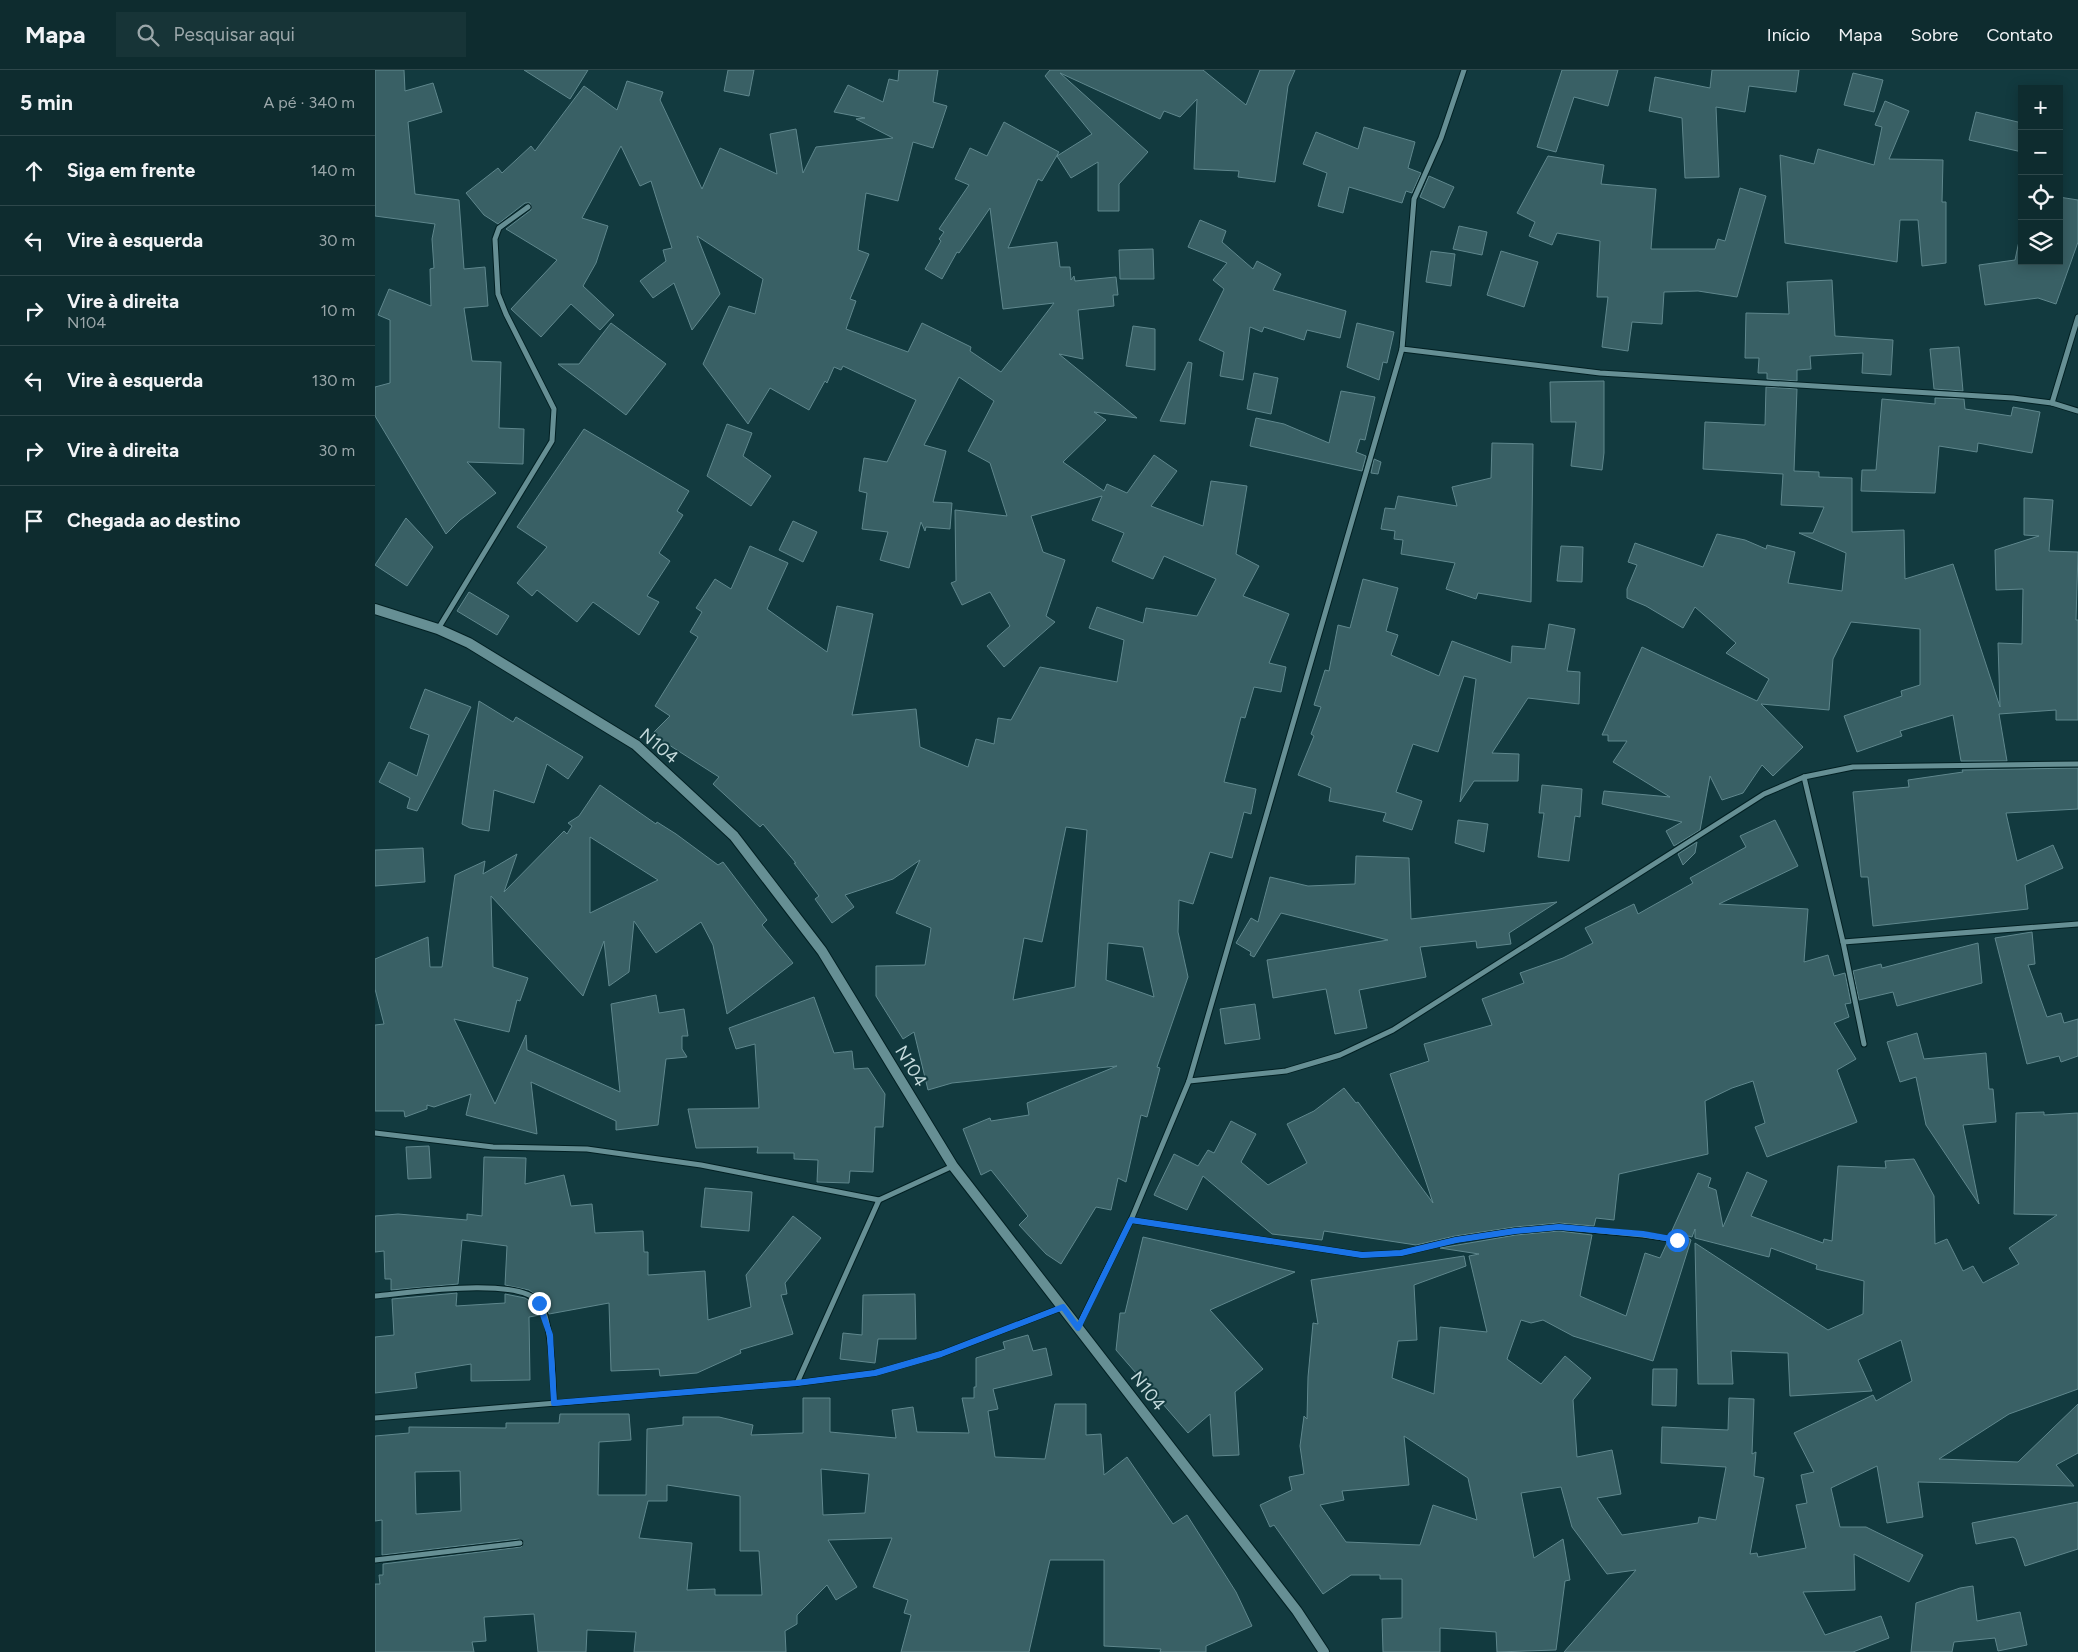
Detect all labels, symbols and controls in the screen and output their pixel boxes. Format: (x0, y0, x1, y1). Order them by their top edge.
search box (116, 12, 466, 57)
text: Mapa (25, 20, 86, 49)
icon: search (134, 21, 162, 49)
text: Pesquisar aqui (174, 23, 295, 46)
text: Início (1767, 24, 1810, 46)
text: Mapa (1838, 24, 1882, 46)
text: Sobre (1910, 24, 1958, 46)
text: Contato (1986, 24, 2053, 46)
map controls (2018, 85, 2063, 265)
button: + (2018, 85, 2063, 130)
text: 5 min (20, 90, 73, 115)
text: A pé · 340 m (264, 93, 355, 112)
button: − (2018, 130, 2063, 175)
icon: ahead (20, 157, 48, 185)
text: Siga em frente (67, 159, 195, 182)
text: 140 m (311, 161, 355, 180)
button: locate (2018, 175, 2063, 220)
button: layers (2018, 220, 2063, 265)
icon: left (20, 227, 48, 255)
text: Vire à esquerda (67, 229, 203, 252)
text: 30 m (318, 231, 355, 250)
text: Vire à direita (67, 290, 179, 313)
icon: right (20, 297, 48, 325)
text: 10 m (321, 301, 355, 320)
text: N104 (67, 313, 106, 332)
icon: left (20, 367, 48, 395)
text: Vire à esquerda (67, 369, 203, 392)
text: 130 m (312, 371, 355, 390)
icon: right (20, 437, 48, 465)
text: Vire à direita (67, 439, 179, 462)
text: 30 m (318, 441, 355, 460)
icon: arrive (20, 507, 48, 535)
text: Chegada ao destino (67, 509, 240, 532)
street label: N104 (635, 723, 683, 769)
street label: N104 (890, 1041, 932, 1091)
route start (1666, 1229, 1689, 1252)
route end (528, 1292, 551, 1315)
street label: N104 (1126, 1367, 1170, 1415)

